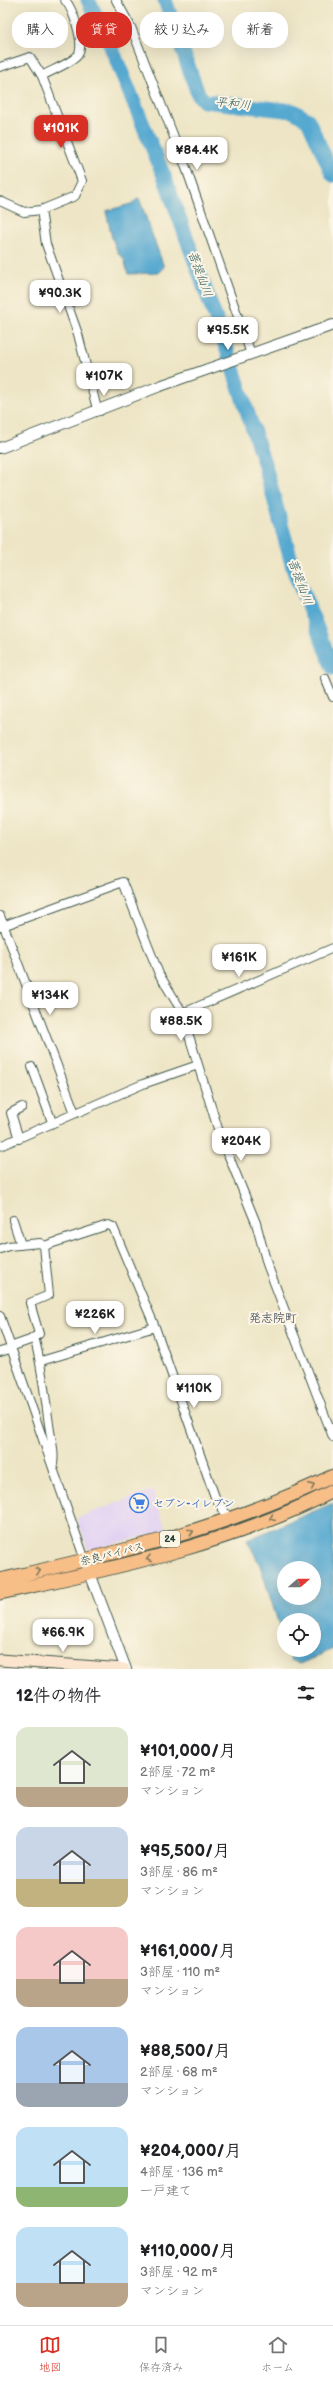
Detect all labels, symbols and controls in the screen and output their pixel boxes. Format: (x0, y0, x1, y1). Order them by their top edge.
chip: 購入 (12, 12, 68, 48)
chip: 賃貸 (76, 12, 132, 48)
chip: 絞り込み (140, 12, 224, 48)
chip: 新着 (232, 12, 288, 48)
water label: 平和川 (214, 95, 252, 113)
pin: ¥101K (33, 115, 89, 149)
text: ¥101K (43, 120, 79, 136)
pin: ¥84.4K (164, 137, 230, 171)
text: ¥84.4K (176, 142, 218, 158)
water label: 菩提仙川 (185, 249, 215, 299)
pin: ¥90.3K (27, 280, 93, 314)
text: ¥90.3K (38, 285, 82, 301)
pin: ¥95.5K (195, 317, 261, 351)
text: ¥95.5K (207, 322, 249, 338)
pin: ¥107K (76, 363, 132, 397)
text: ¥107K (85, 368, 123, 384)
water label: 菩提仙川 (285, 557, 315, 607)
pin: ¥161K (211, 944, 267, 978)
text: ¥161K (221, 949, 257, 965)
pin: ¥134K (22, 982, 78, 1016)
text: ¥134K (31, 987, 69, 1003)
pin: ¥88.5K (148, 1008, 214, 1042)
text: ¥88.5K (160, 1013, 202, 1029)
pin: ¥204K (213, 1128, 269, 1162)
text: ¥204K (221, 1133, 261, 1149)
pin: ¥226K (67, 1301, 123, 1335)
text: ¥226K (75, 1306, 115, 1322)
district label: 発志院町 (249, 1311, 297, 1326)
pin: ¥110K (166, 1375, 222, 1409)
text: ¥110K (176, 1380, 212, 1396)
one-way arrow (308, 1483, 316, 1491)
supermarket icon: セブン-イレブン (128, 1492, 150, 1514)
place label: セブン-イレブン (153, 1497, 235, 1510)
one-way arrow (268, 1513, 275, 1521)
one-way arrow (187, 1529, 194, 1537)
road number: 24 (160, 1531, 180, 1547)
street label: 奈良バイパス (79, 1540, 145, 1568)
one-way arrow (146, 1554, 153, 1563)
north arrow (277, 1561, 321, 1605)
map controls (277, 1561, 321, 1657)
one-way arrow (35, 1568, 41, 1576)
button: locate (277, 1613, 321, 1657)
pin: ¥66.9K (30, 1619, 96, 1653)
text: ¥66.9K (41, 1624, 85, 1640)
icon: filters (295, 1682, 317, 1704)
text: 12件の物件 (16, 1686, 101, 1706)
text: ¥101,000/月 (140, 1741, 236, 1761)
icon: home (48, 1743, 96, 1791)
text: 2部屋 · 72 m² (140, 1764, 216, 1780)
text: マンション (140, 1783, 204, 1799)
text: ¥95,500/月 (140, 1841, 230, 1861)
icon: home (48, 1843, 96, 1891)
text: 3部屋 · 86 m² (140, 1864, 218, 1880)
text: マンション (140, 1883, 204, 1899)
text: ¥161,000/月 (140, 1941, 236, 1961)
icon: home (48, 1943, 96, 1991)
text: 3部屋 · 110 m² (140, 1964, 220, 1980)
text: マンション (140, 1983, 204, 1999)
text: ¥88,500/月 (140, 2041, 231, 2061)
icon: home (48, 2043, 96, 2091)
text: 2部屋 · 68 m² (140, 2064, 218, 2080)
text: マンション (140, 2083, 204, 2099)
text: ¥204,000/月 (140, 2141, 242, 2161)
icon: home (48, 2143, 96, 2191)
text: 4部屋 · 136 m² (140, 2164, 223, 2180)
text: 一戸建て (140, 2183, 192, 2199)
text: ¥110,000/月 (140, 2241, 236, 2261)
icon: home (48, 2243, 96, 2291)
text: 3部屋 · 92 m² (140, 2264, 218, 2280)
text: マンション (140, 2283, 204, 2299)
tab: 地図 (39, 2334, 61, 2374)
tab: 保存済み (139, 2334, 183, 2374)
tab: ホーム (261, 2334, 294, 2374)

